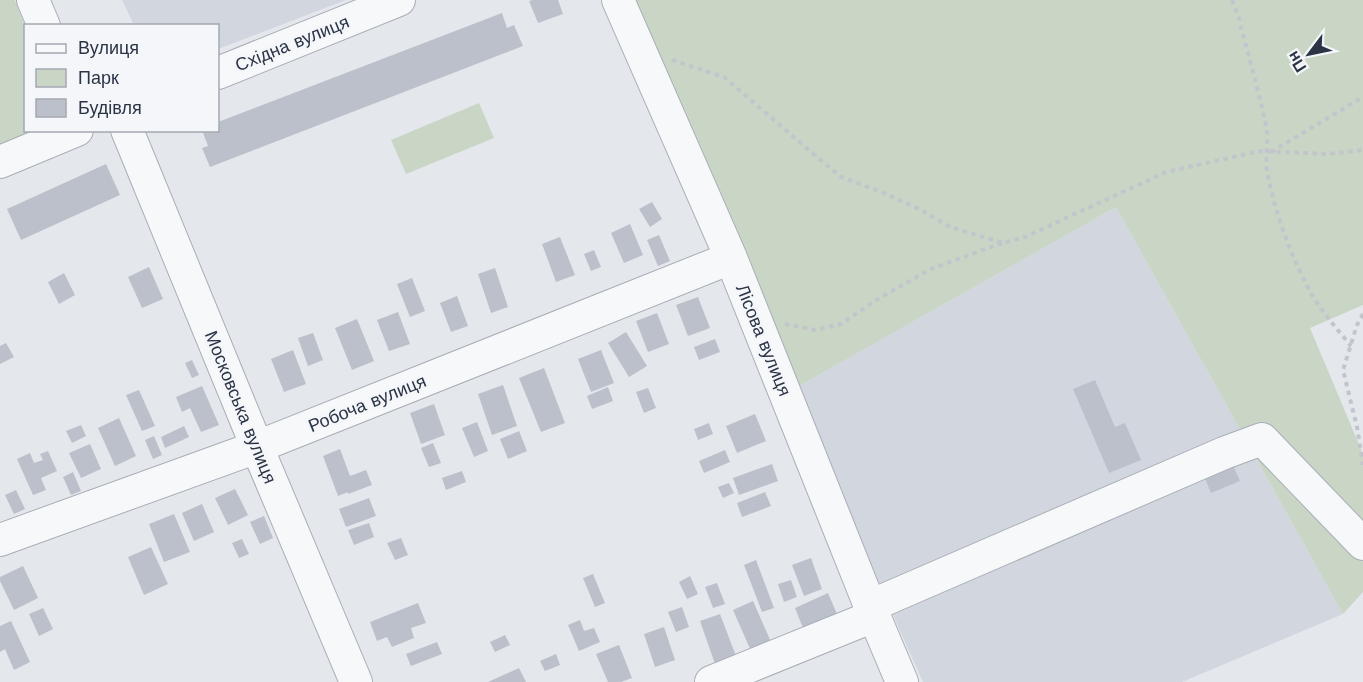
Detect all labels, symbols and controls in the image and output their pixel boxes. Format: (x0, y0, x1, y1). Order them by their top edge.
street label: Східна вулиця (232, 11, 352, 75)
legend (24, 24, 219, 132)
north arrow (1279, 24, 1339, 84)
text: Вулиця (78, 37, 139, 58)
text: Пн (1283, 48, 1310, 76)
text: Парк (78, 67, 119, 88)
text: Будівля (78, 97, 142, 118)
street label: Лісова вулиця (732, 281, 796, 399)
street label: Московська вулиця (201, 328, 281, 486)
street label: Робоча вулиця (305, 370, 429, 436)

